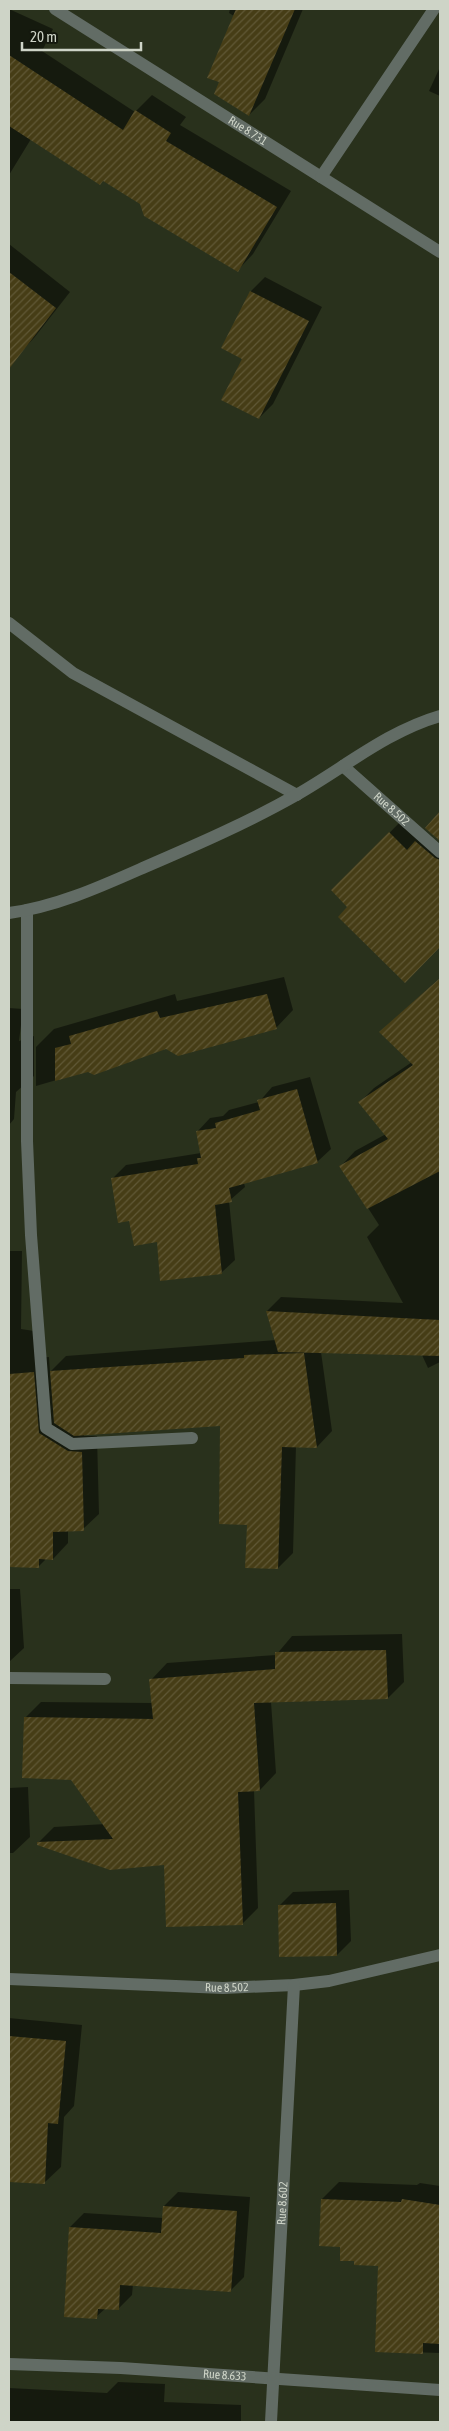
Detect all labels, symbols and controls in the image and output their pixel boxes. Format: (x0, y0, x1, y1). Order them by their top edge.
scale bar (22, 20, 141, 52)
text: 20 m (30, 28, 57, 45)
street label: Rue 8.731 (226, 113, 270, 148)
street label: Rue 8.502 (371, 789, 413, 829)
street label: Rue 8.502 (205, 1980, 249, 1995)
street label: Rue 8.602 (274, 2181, 291, 2225)
street label: Rue 8.633 (202, 2367, 247, 2384)

